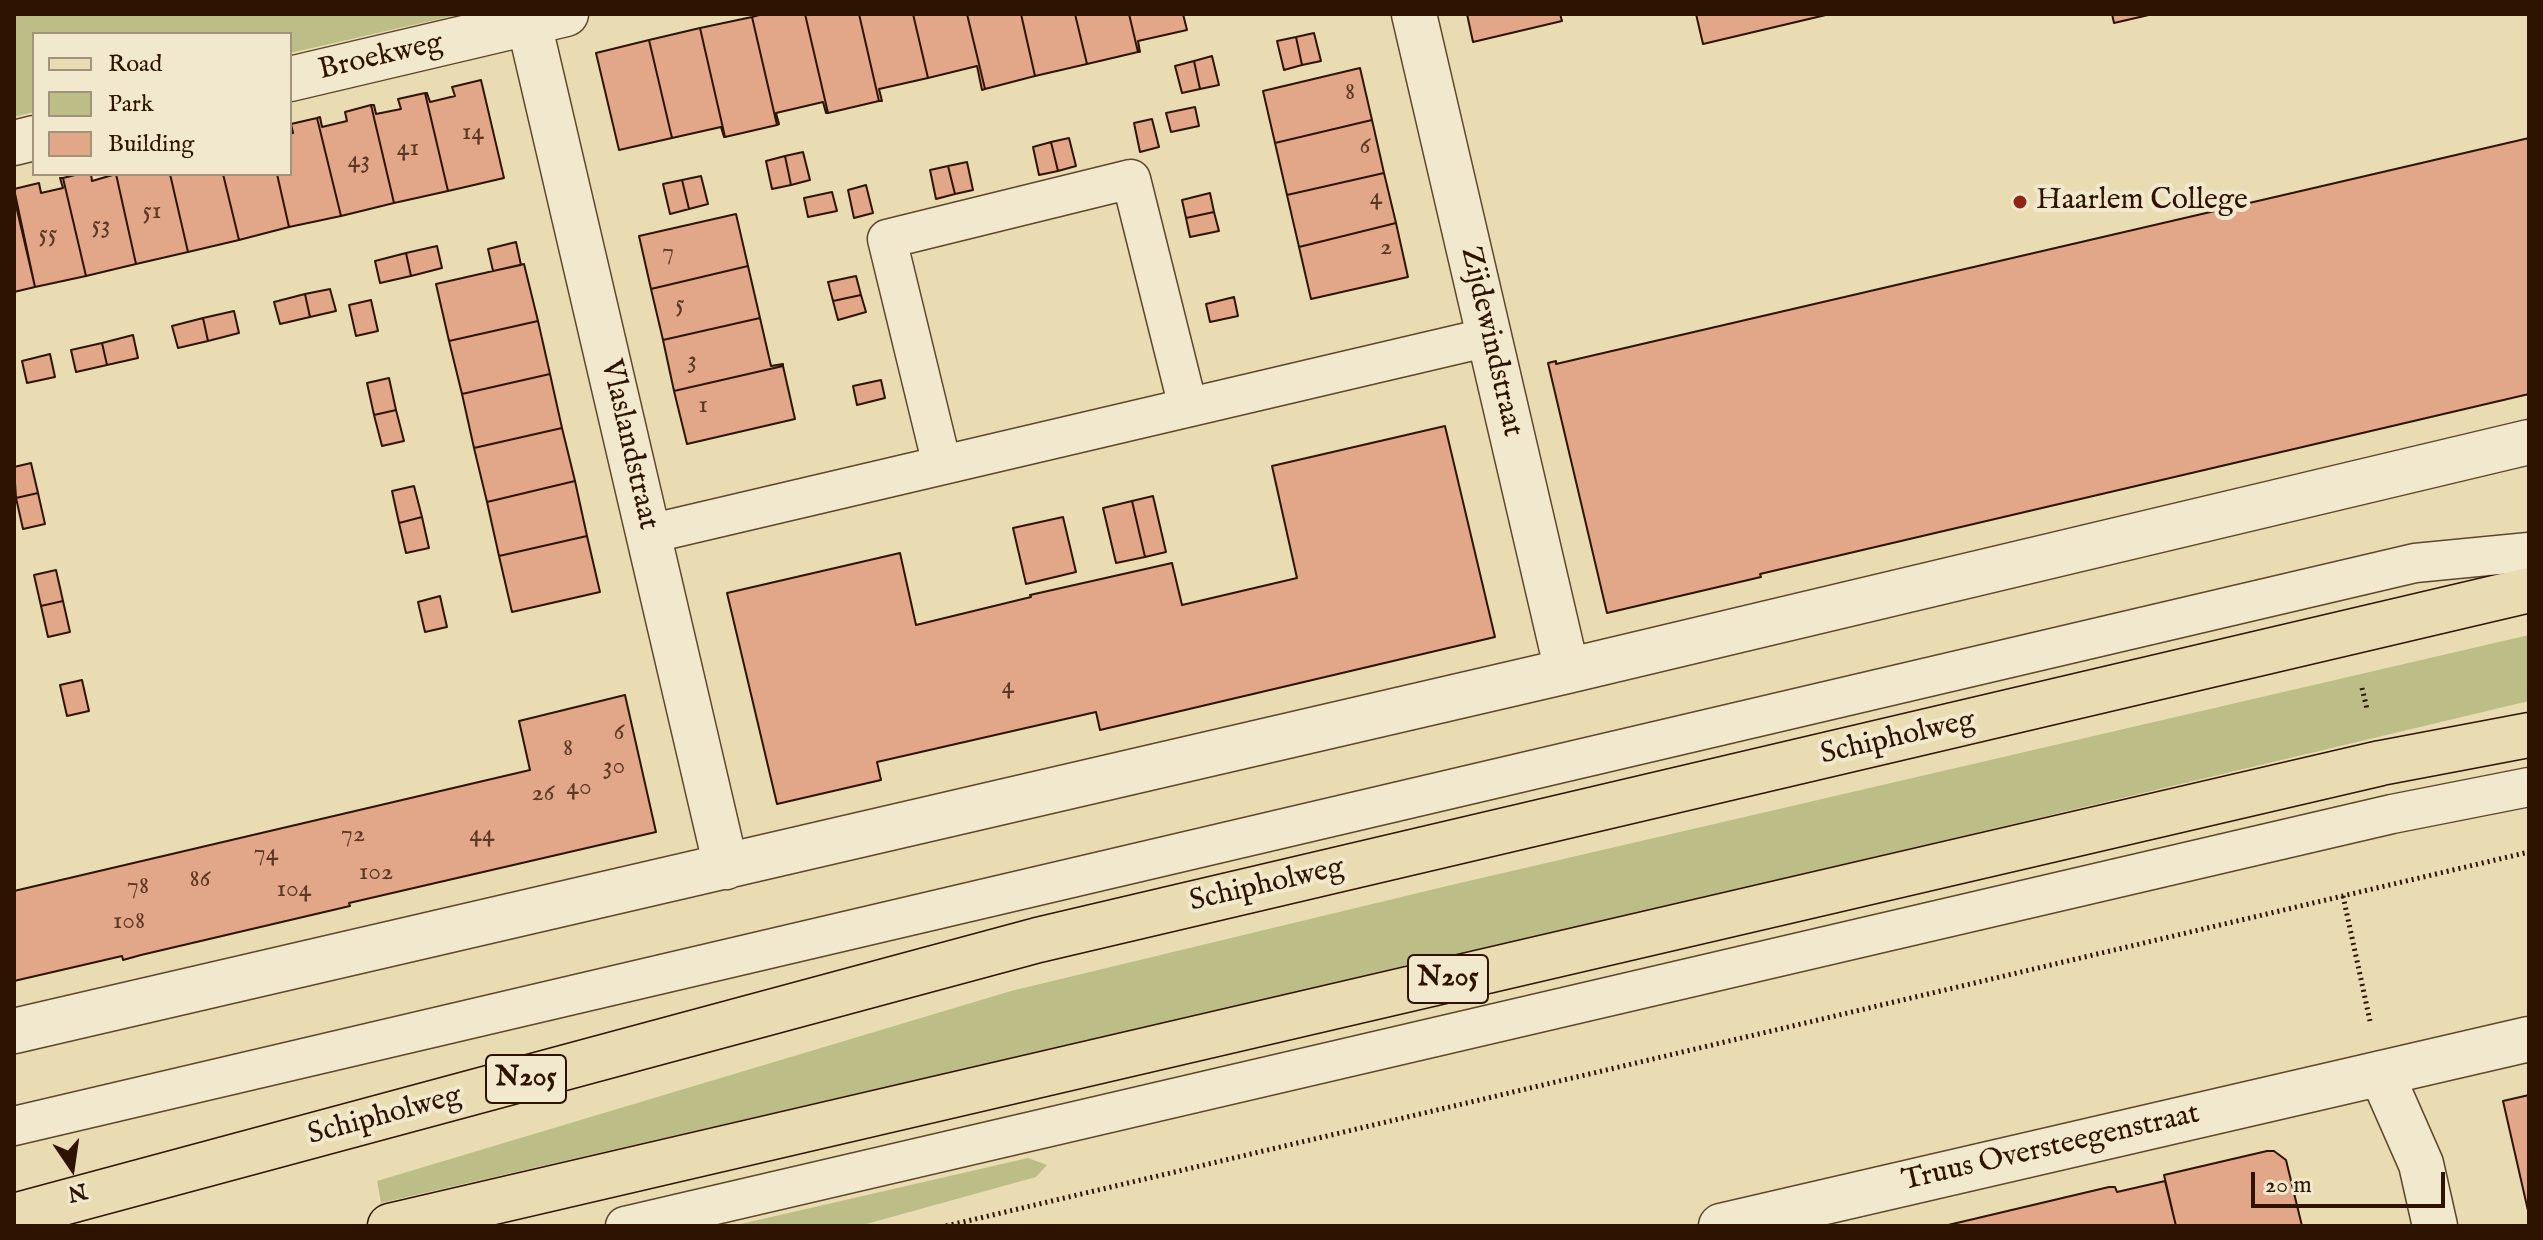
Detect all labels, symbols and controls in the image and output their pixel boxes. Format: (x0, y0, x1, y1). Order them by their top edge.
street label: Broekweg (315, 26, 447, 90)
legend (32, 32, 292, 176)
text: Road (108, 49, 162, 80)
house number: 8 (1345, 78, 1355, 110)
text: Park (108, 89, 154, 120)
house number: 14 (462, 118, 484, 150)
text: Building (108, 129, 194, 160)
house number: 6 (1360, 132, 1370, 164)
house number: 41 (397, 134, 419, 166)
house number: 43 (348, 146, 370, 178)
house number: 4 (1370, 183, 1382, 215)
place label: Haarlem College (2036, 184, 2248, 220)
marker: Haarlem College (2011, 193, 2029, 211)
house number: 51 (142, 197, 162, 229)
house number: 53 (91, 211, 111, 243)
house number: 55 (39, 220, 57, 252)
house number: 2 (1380, 233, 1392, 265)
house number: 7 (662, 238, 674, 270)
street label: Zijdewindstraat (1451, 244, 1529, 440)
house number: 5 (675, 290, 685, 322)
house number: 3 (687, 346, 697, 378)
street label: Vlaslandstraat (591, 356, 665, 534)
house number: 1 (698, 391, 708, 423)
house number: 4 (1002, 672, 1014, 704)
street label: Schipholweg (1817, 704, 1979, 774)
house number: 6 (614, 718, 624, 750)
house number: 8 (563, 734, 573, 766)
house number: 30 (603, 752, 625, 784)
house number: 40 (566, 773, 592, 805)
house number: 26 (531, 779, 555, 811)
house number: 72 (341, 820, 365, 852)
house number: 44 (469, 820, 495, 852)
house number: 74 (254, 839, 278, 871)
street label: Schipholweg (1186, 851, 1348, 921)
house number: 102 (359, 858, 393, 890)
house number: 86 (189, 865, 211, 897)
house number: 78 (127, 872, 149, 904)
house number: 104 (276, 875, 312, 907)
house number: 108 (113, 907, 145, 939)
road number: N205 (1408, 955, 1488, 1003)
road number: N205 (486, 1055, 566, 1103)
street label: Schipholweg (304, 1079, 466, 1155)
street label: Truus Oversteegenstraat (1899, 1097, 2203, 1201)
north arrow (32, 1128, 112, 1208)
scale bar (2255, 1156, 2449, 1206)
text: 20 m (2265, 1170, 2312, 1201)
text: N (65, 1176, 90, 1207)

